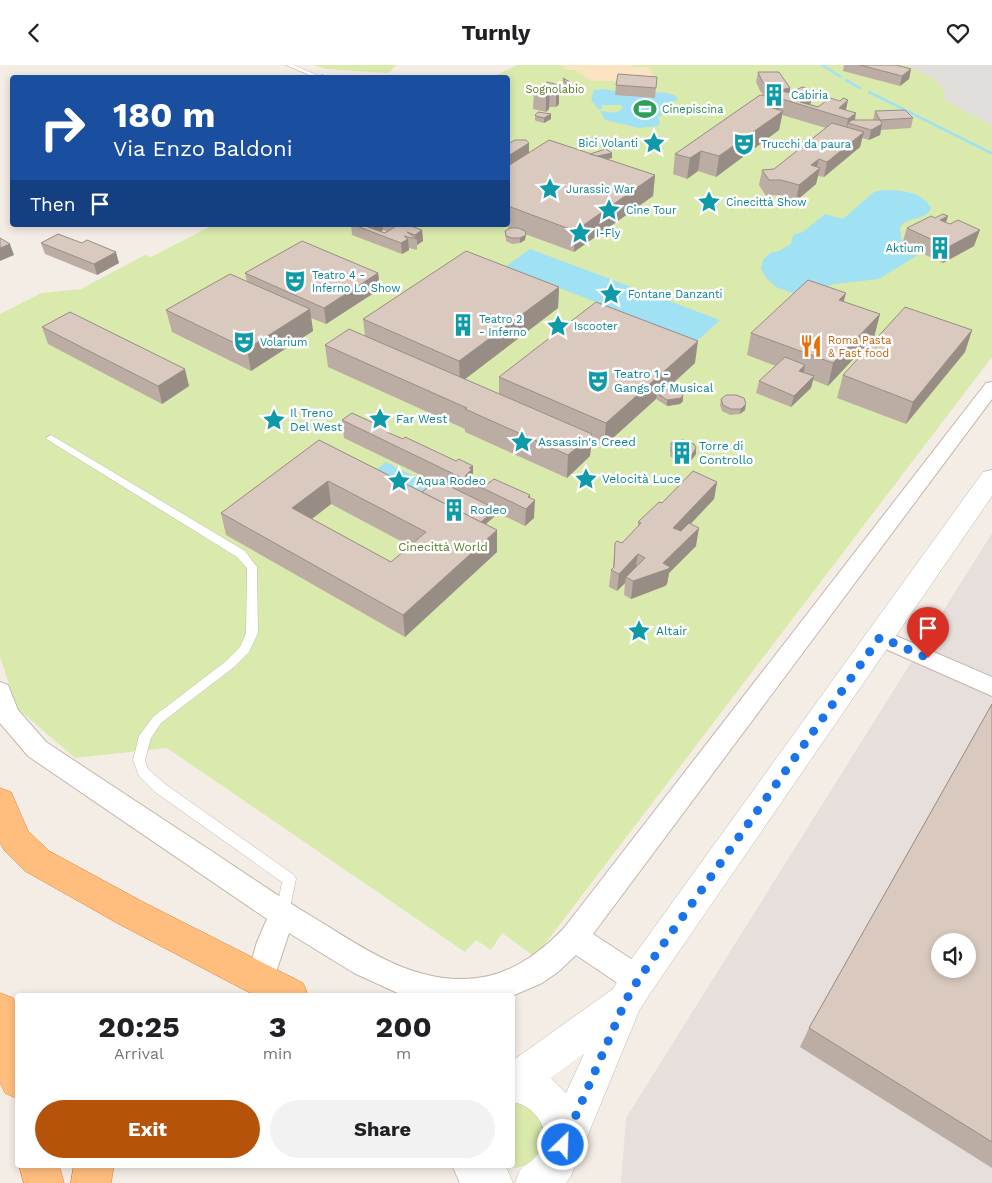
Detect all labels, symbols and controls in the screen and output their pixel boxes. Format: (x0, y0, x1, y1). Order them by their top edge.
icon: back (20, 19, 48, 47)
icon: heart (944, 19, 972, 47)
text: Turnly (462, 20, 530, 45)
building icon: Cabiria (761, 82, 787, 108)
park label: Sognolabio (526, 83, 584, 96)
place label: Cabiria (791, 89, 828, 102)
text: 180 m (113, 94, 216, 136)
icon: right (30, 95, 95, 160)
sports icon: Cinepiscina (632, 96, 658, 122)
place label: Cinepiscina (662, 103, 723, 116)
place icon: Bici Volanti (641, 130, 667, 156)
theatre icon: Trucchi da paura (731, 131, 757, 157)
text: Via Enzo Baldoni (113, 136, 293, 161)
place label: Bici Volanti (578, 137, 638, 150)
place label: Trucchi da paura (761, 138, 851, 151)
place icon: Jurassic War (537, 176, 563, 202)
place label: Jurassic War (566, 183, 635, 196)
place icon: Cinecittà Show (696, 189, 722, 215)
icon: arrive (86, 190, 114, 218)
text: Then (30, 193, 76, 216)
place label: Cinecittà Show (726, 196, 806, 209)
place icon: Cine Tour (596, 197, 622, 223)
place label: Cine Tour (626, 204, 677, 217)
place icon: I-Fly (567, 220, 593, 246)
place label: I-Fly (596, 227, 621, 240)
building icon: Aktium (927, 235, 953, 261)
place label: Aktium (886, 242, 924, 255)
theatre icon: Teatro 4 - Inferno Lo Show (282, 268, 308, 294)
place label: Teatro 4 - Inferno Lo Show (312, 269, 400, 295)
place icon: Fontane Danzanti (598, 281, 624, 307)
place label: Fontane Danzanti (628, 288, 723, 301)
building icon: Teatro 2 - Inferno (450, 312, 476, 338)
place label: Teatro 2 - Inferno (479, 313, 527, 339)
place icon: Iscooter (545, 313, 571, 339)
place label: Iscooter (574, 320, 618, 333)
theatre icon: Volarium (231, 329, 257, 355)
restaurant icon: Roma Pasta & Fast food (798, 333, 824, 359)
place label: Roma Pasta & Fast food (828, 334, 892, 360)
place label: Volarium (260, 336, 308, 349)
place label: Teatro 1 - Gangs of Musical (614, 367, 714, 395)
theatre icon: Teatro 1 - Gangs of Musical (585, 368, 611, 394)
place label: Il Treno Del West (290, 406, 342, 434)
place icon: Far West (367, 406, 393, 432)
place icon: Il Treno Del West (261, 407, 287, 433)
place label: Far West (396, 412, 447, 426)
place icon: Assassin's Creed (509, 429, 535, 455)
place label: Assassin's Creed (538, 435, 636, 449)
place label: Torre di Controllo (699, 439, 753, 467)
building icon: Torre di Controllo (669, 440, 695, 466)
place icon: Velocità Luce (573, 466, 599, 492)
place icon: Aqua Rodeo (386, 468, 412, 494)
place label: Velocità Luce (602, 472, 681, 486)
place label: Aqua Rodeo (416, 474, 486, 488)
building icon: Rodeo (441, 497, 467, 523)
place label: Rodeo (470, 503, 507, 517)
park label: Cinecittà World (398, 540, 488, 554)
pin (907, 607, 949, 658)
icon: arrive (914, 614, 942, 642)
place icon: Altair (626, 618, 652, 644)
place label: Altair (656, 624, 687, 638)
map controls (931, 933, 976, 978)
button: sound (931, 933, 976, 978)
text: 20:25 (98, 1009, 180, 1044)
text: 3 (269, 1009, 286, 1044)
text: 200 (375, 1009, 432, 1044)
text: Arrival (114, 1044, 164, 1063)
text: min (263, 1044, 292, 1063)
text: m (396, 1044, 411, 1063)
button: Exit (35, 1100, 260, 1158)
button: Share (270, 1100, 495, 1158)
position arrow (536, 1118, 588, 1170)

